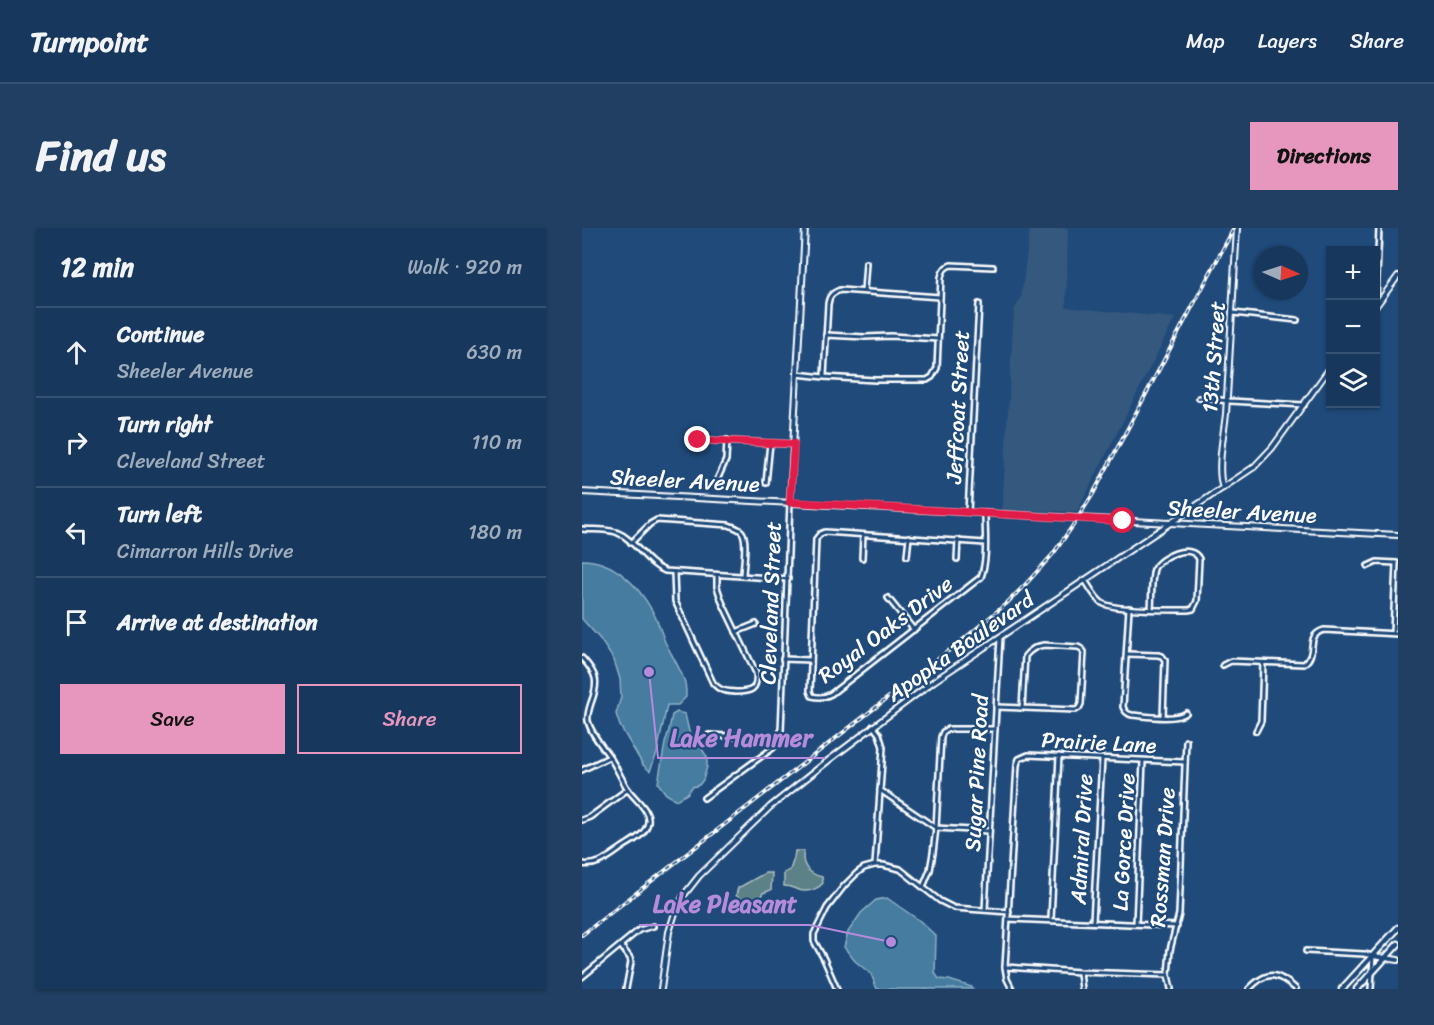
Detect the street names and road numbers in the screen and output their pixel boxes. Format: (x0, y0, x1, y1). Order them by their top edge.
street label: 13th Street (1190, 299, 1237, 414)
street label: Jeffcoat Street (934, 329, 981, 486)
street label: Sheeler Avenue (609, 457, 761, 504)
street label: Sheeler Avenue (1166, 488, 1318, 535)
street label: Cleveland Street (748, 520, 793, 685)
street label: Royal Oaks Drive (809, 565, 962, 694)
street label: Apopka Boulevard (877, 580, 1044, 713)
street label: Sugar Pine Road (953, 692, 1000, 853)
street label: Prairie Lane (1040, 720, 1158, 765)
street label: La Gorce Drive (1100, 772, 1147, 912)
street label: Admiral Drive (1059, 773, 1104, 906)
street label: Rossman Drive (1138, 786, 1187, 928)

